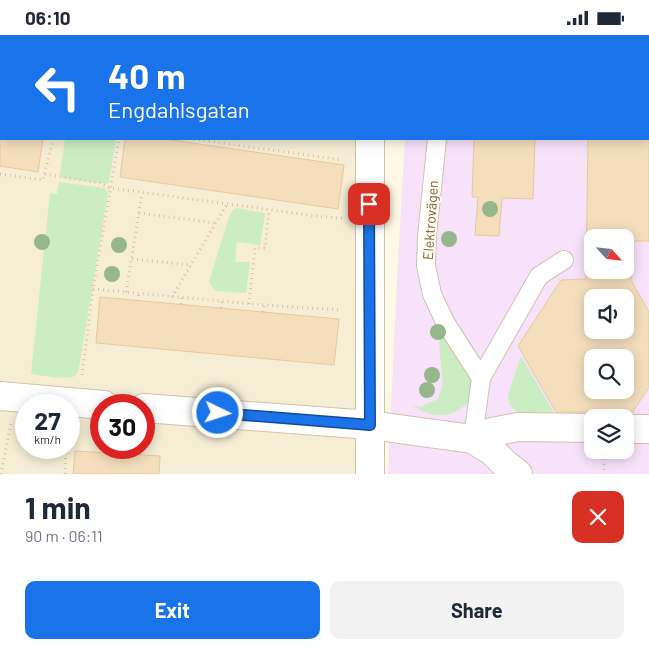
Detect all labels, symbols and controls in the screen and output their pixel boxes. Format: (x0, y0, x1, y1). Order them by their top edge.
text: 06:10 (25, 6, 71, 29)
text: 40 m (108, 54, 185, 96)
icon: left (25, 55, 90, 120)
text: Engdahlsgatan (108, 96, 250, 122)
street label: Elektrovägen (419, 180, 441, 260)
pin (348, 183, 390, 225)
icon: arrive (355, 190, 383, 218)
north arrow (584, 229, 634, 279)
map controls (584, 229, 634, 459)
button: sound (584, 289, 634, 339)
button: search (584, 349, 634, 399)
position arrow (191, 386, 243, 438)
speed limit sign: 30 (90, 394, 155, 459)
text: 27 (34, 405, 61, 435)
button: layers (584, 409, 634, 459)
text: km/h (34, 432, 61, 446)
text: 1 min (25, 489, 91, 525)
button: close (572, 491, 624, 543)
text: 90 m · 06:11 (25, 526, 103, 545)
button: Exit (25, 581, 320, 639)
button: Share (330, 581, 624, 639)

